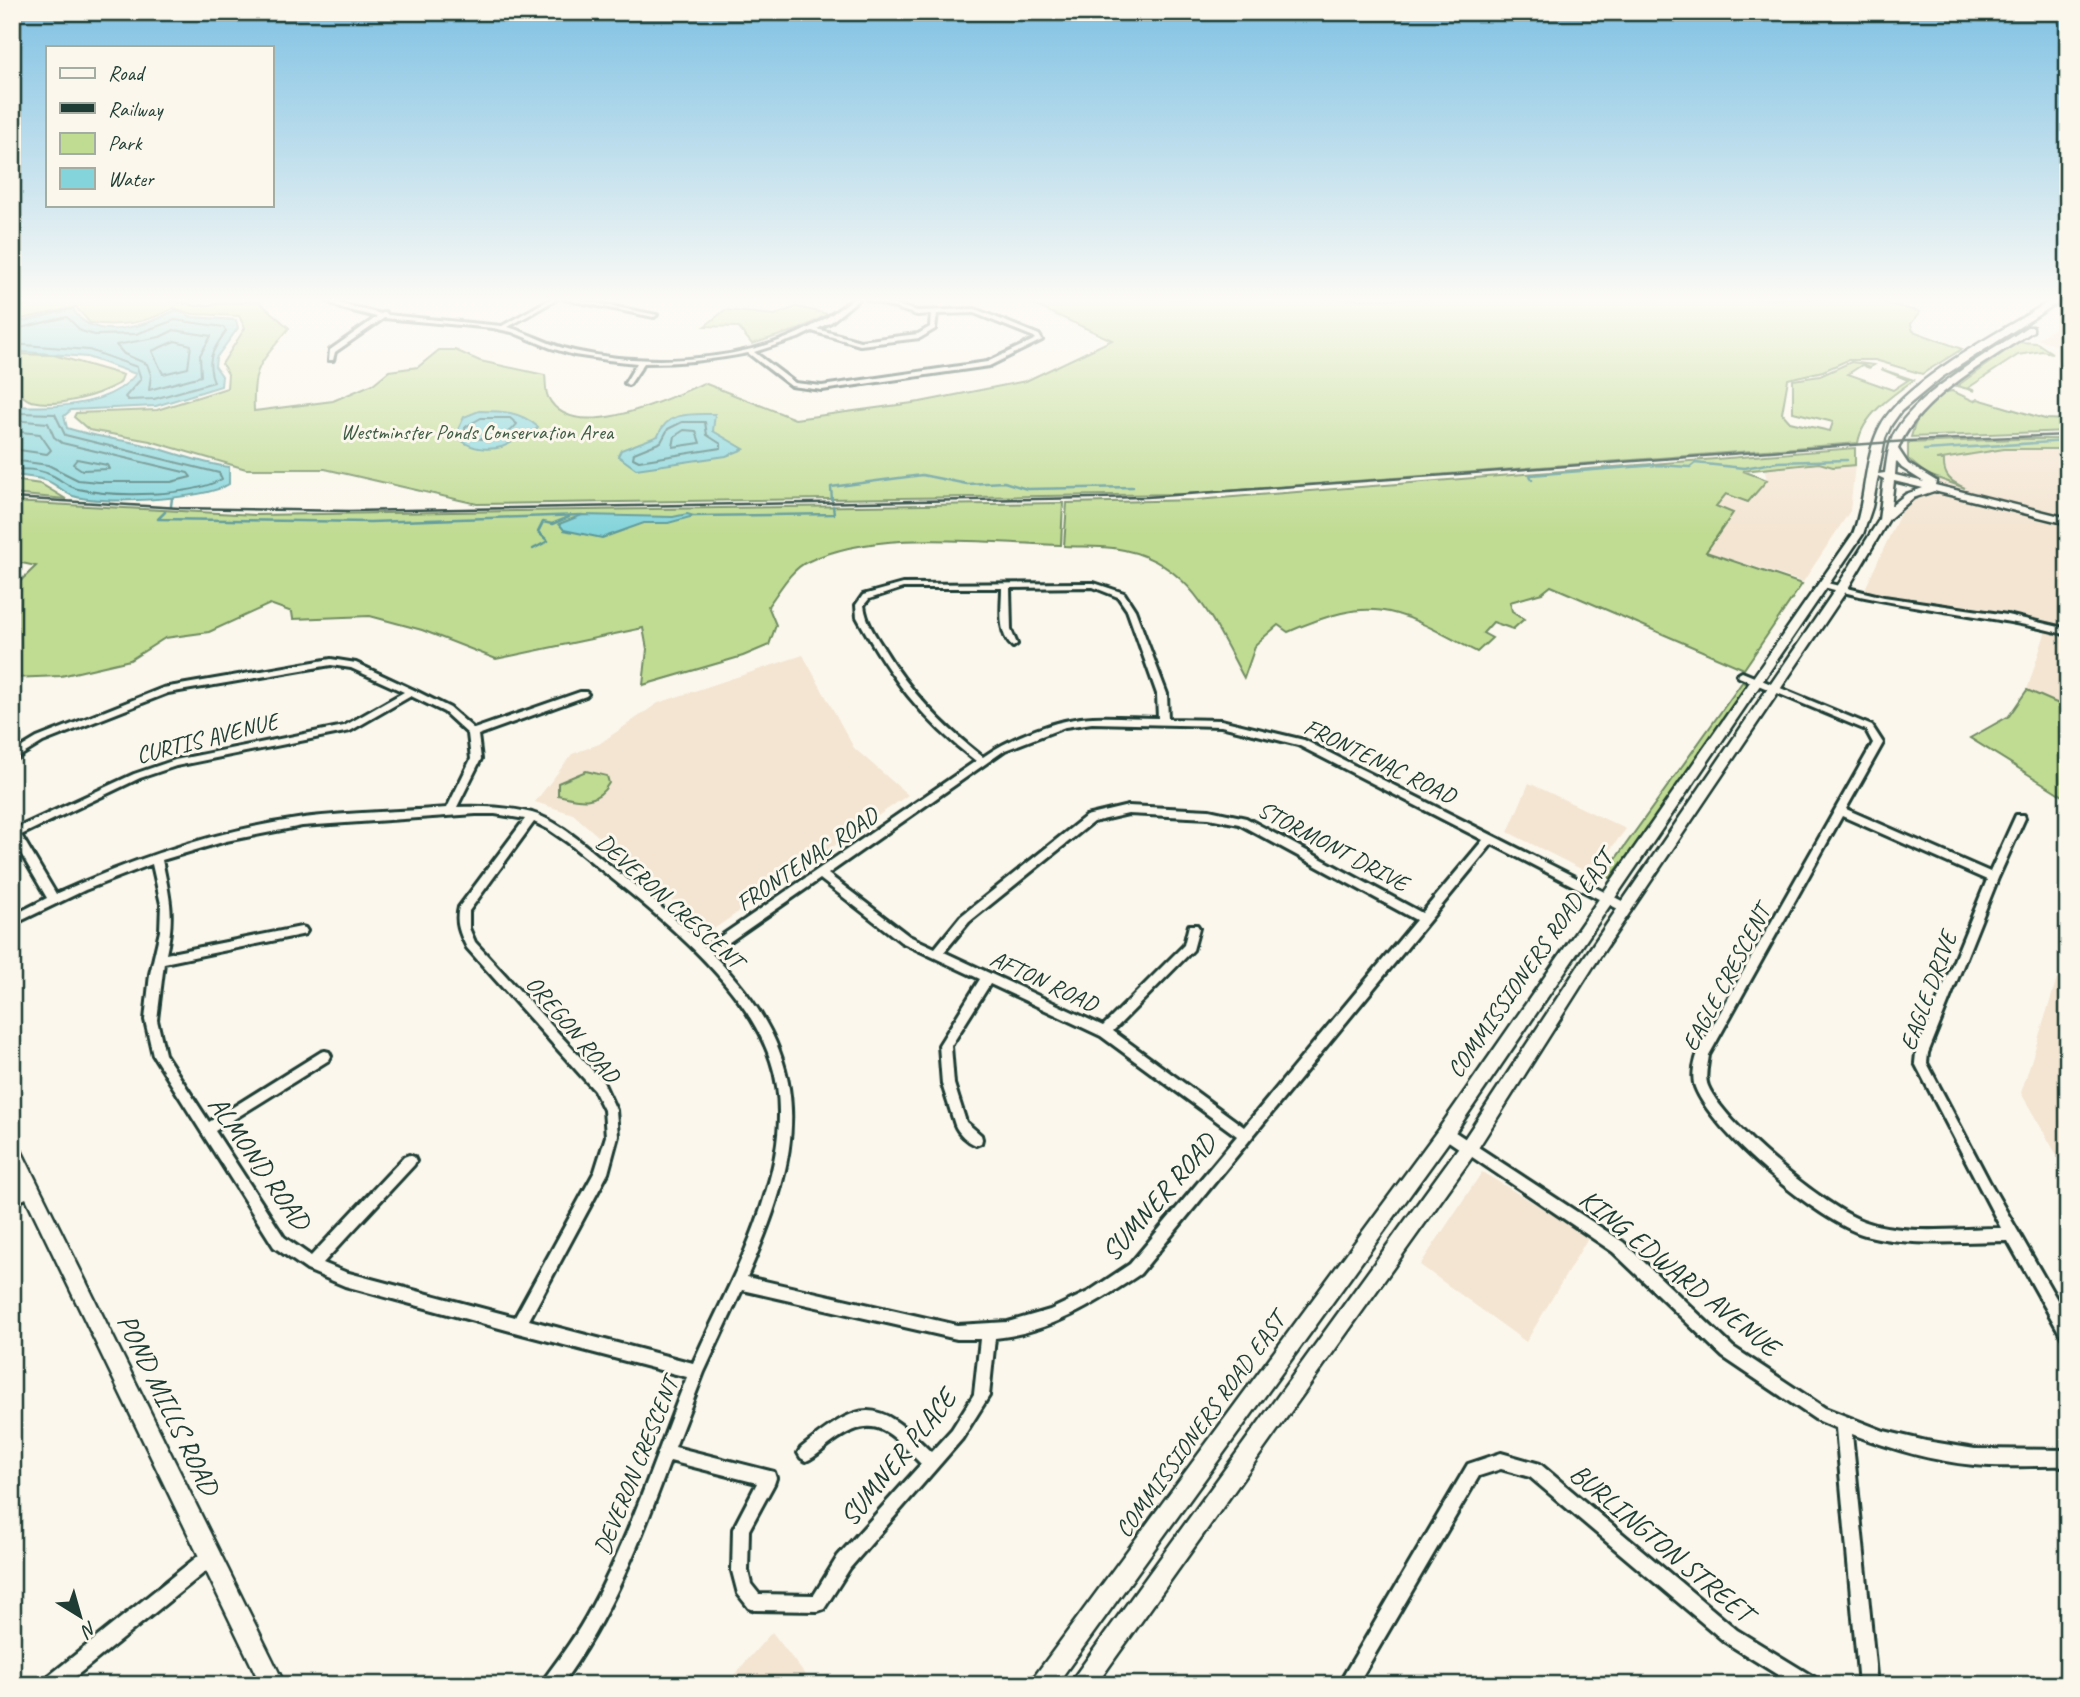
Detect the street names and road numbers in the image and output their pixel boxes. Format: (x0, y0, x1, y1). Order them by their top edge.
street label: CURTIS AVENUE (133, 705, 284, 770)
street label: FRONTENAC ROAD (1299, 711, 1463, 812)
street label: STORMONT DRIVE (1253, 794, 1416, 900)
street label: FRONTENAC ROAD (730, 799, 886, 918)
street label: DEVERON CRESCENT (590, 827, 754, 979)
street label: COMMISSIONERS ROAD EAST (1440, 840, 1623, 1083)
street label: EAGLE CRESCENT (1675, 895, 1780, 1056)
street label: EAGLE DRIVE (1893, 925, 1964, 1054)
street label: AFTON ROAD (985, 943, 1104, 1020)
street label: OREGON ROAD (519, 969, 628, 1090)
street label: ALMOND ROAD (201, 1088, 320, 1238)
street label: SUMNER ROAD (1093, 1124, 1225, 1268)
street label: KING EDWARD AVENUE (1573, 1181, 1789, 1366)
street label: COMMISSIONERS ROAD EAST (1108, 1302, 1295, 1543)
street label: POND MILLS ROAD (110, 1308, 229, 1503)
street label: DEVERON CRESCENT (587, 1368, 687, 1559)
street label: SUMNER PLACE (832, 1379, 965, 1533)
street label: BURLINGTON STREET (1563, 1456, 1766, 1634)

